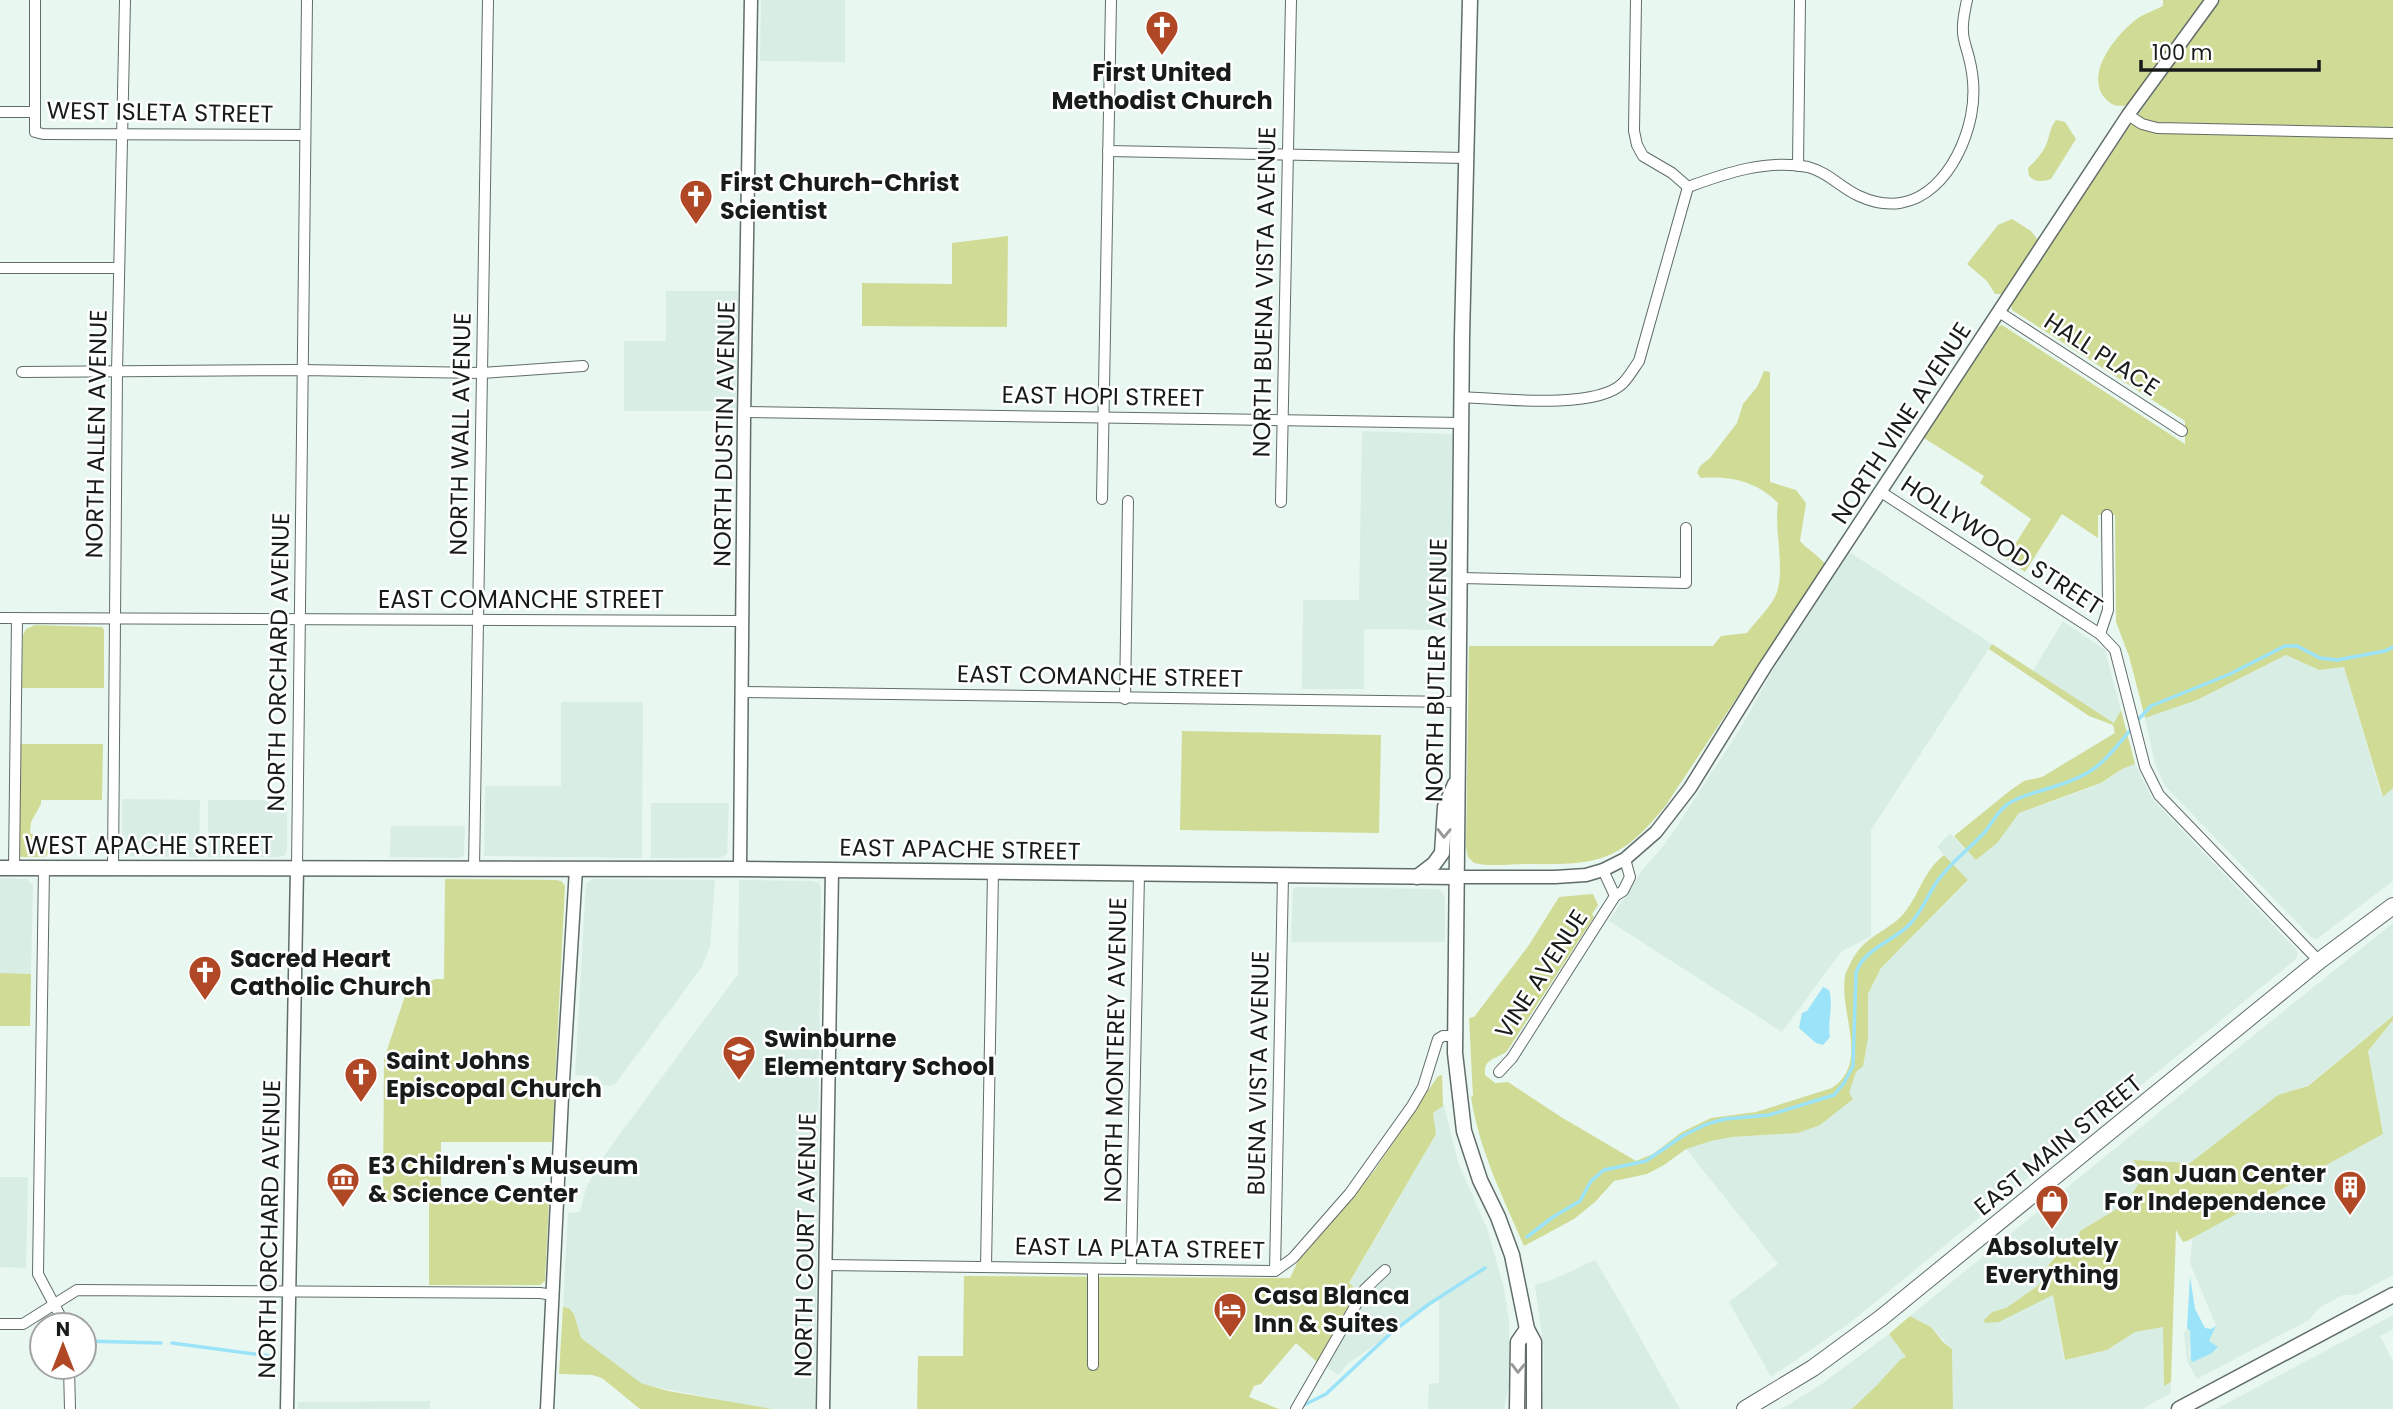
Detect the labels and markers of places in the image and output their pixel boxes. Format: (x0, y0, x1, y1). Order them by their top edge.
church icon: First United Methodist Church (1143, 8, 1181, 57)
place label: First United Methodist Church (1051, 56, 1273, 117)
place label: First Church-Christ Scientist (720, 166, 959, 227)
church icon: First Church-Christ Scientist (677, 177, 715, 226)
place label: Sacred Heart Catholic Church (230, 942, 431, 1003)
church icon: Sacred Heart Catholic Church (186, 953, 224, 1002)
place label: Swinburne Elementary School (764, 1022, 995, 1083)
school or university icon: Swinburne Elementary School (720, 1033, 758, 1082)
place label: Saint Johns Episcopal Church (386, 1044, 602, 1105)
church icon: Saint Johns Episcopal Church (342, 1055, 380, 1104)
place label: E3 Children's Museum & Science Center (368, 1149, 639, 1210)
place label: San Juan Center For Independence (2104, 1157, 2326, 1218)
museum icon: E3 Children's Museum & Science Center (324, 1160, 362, 1209)
building icon: San Juan Center For Independence (2331, 1168, 2369, 1217)
shop icon: Absolutely Everything (2033, 1182, 2071, 1231)
place label: Absolutely Everything (1985, 1230, 2119, 1291)
place label: Casa Blanca Inn & Suites (1254, 1279, 1410, 1340)
hotel icon: Casa Blanca Inn & Suites (1211, 1290, 1249, 1339)

